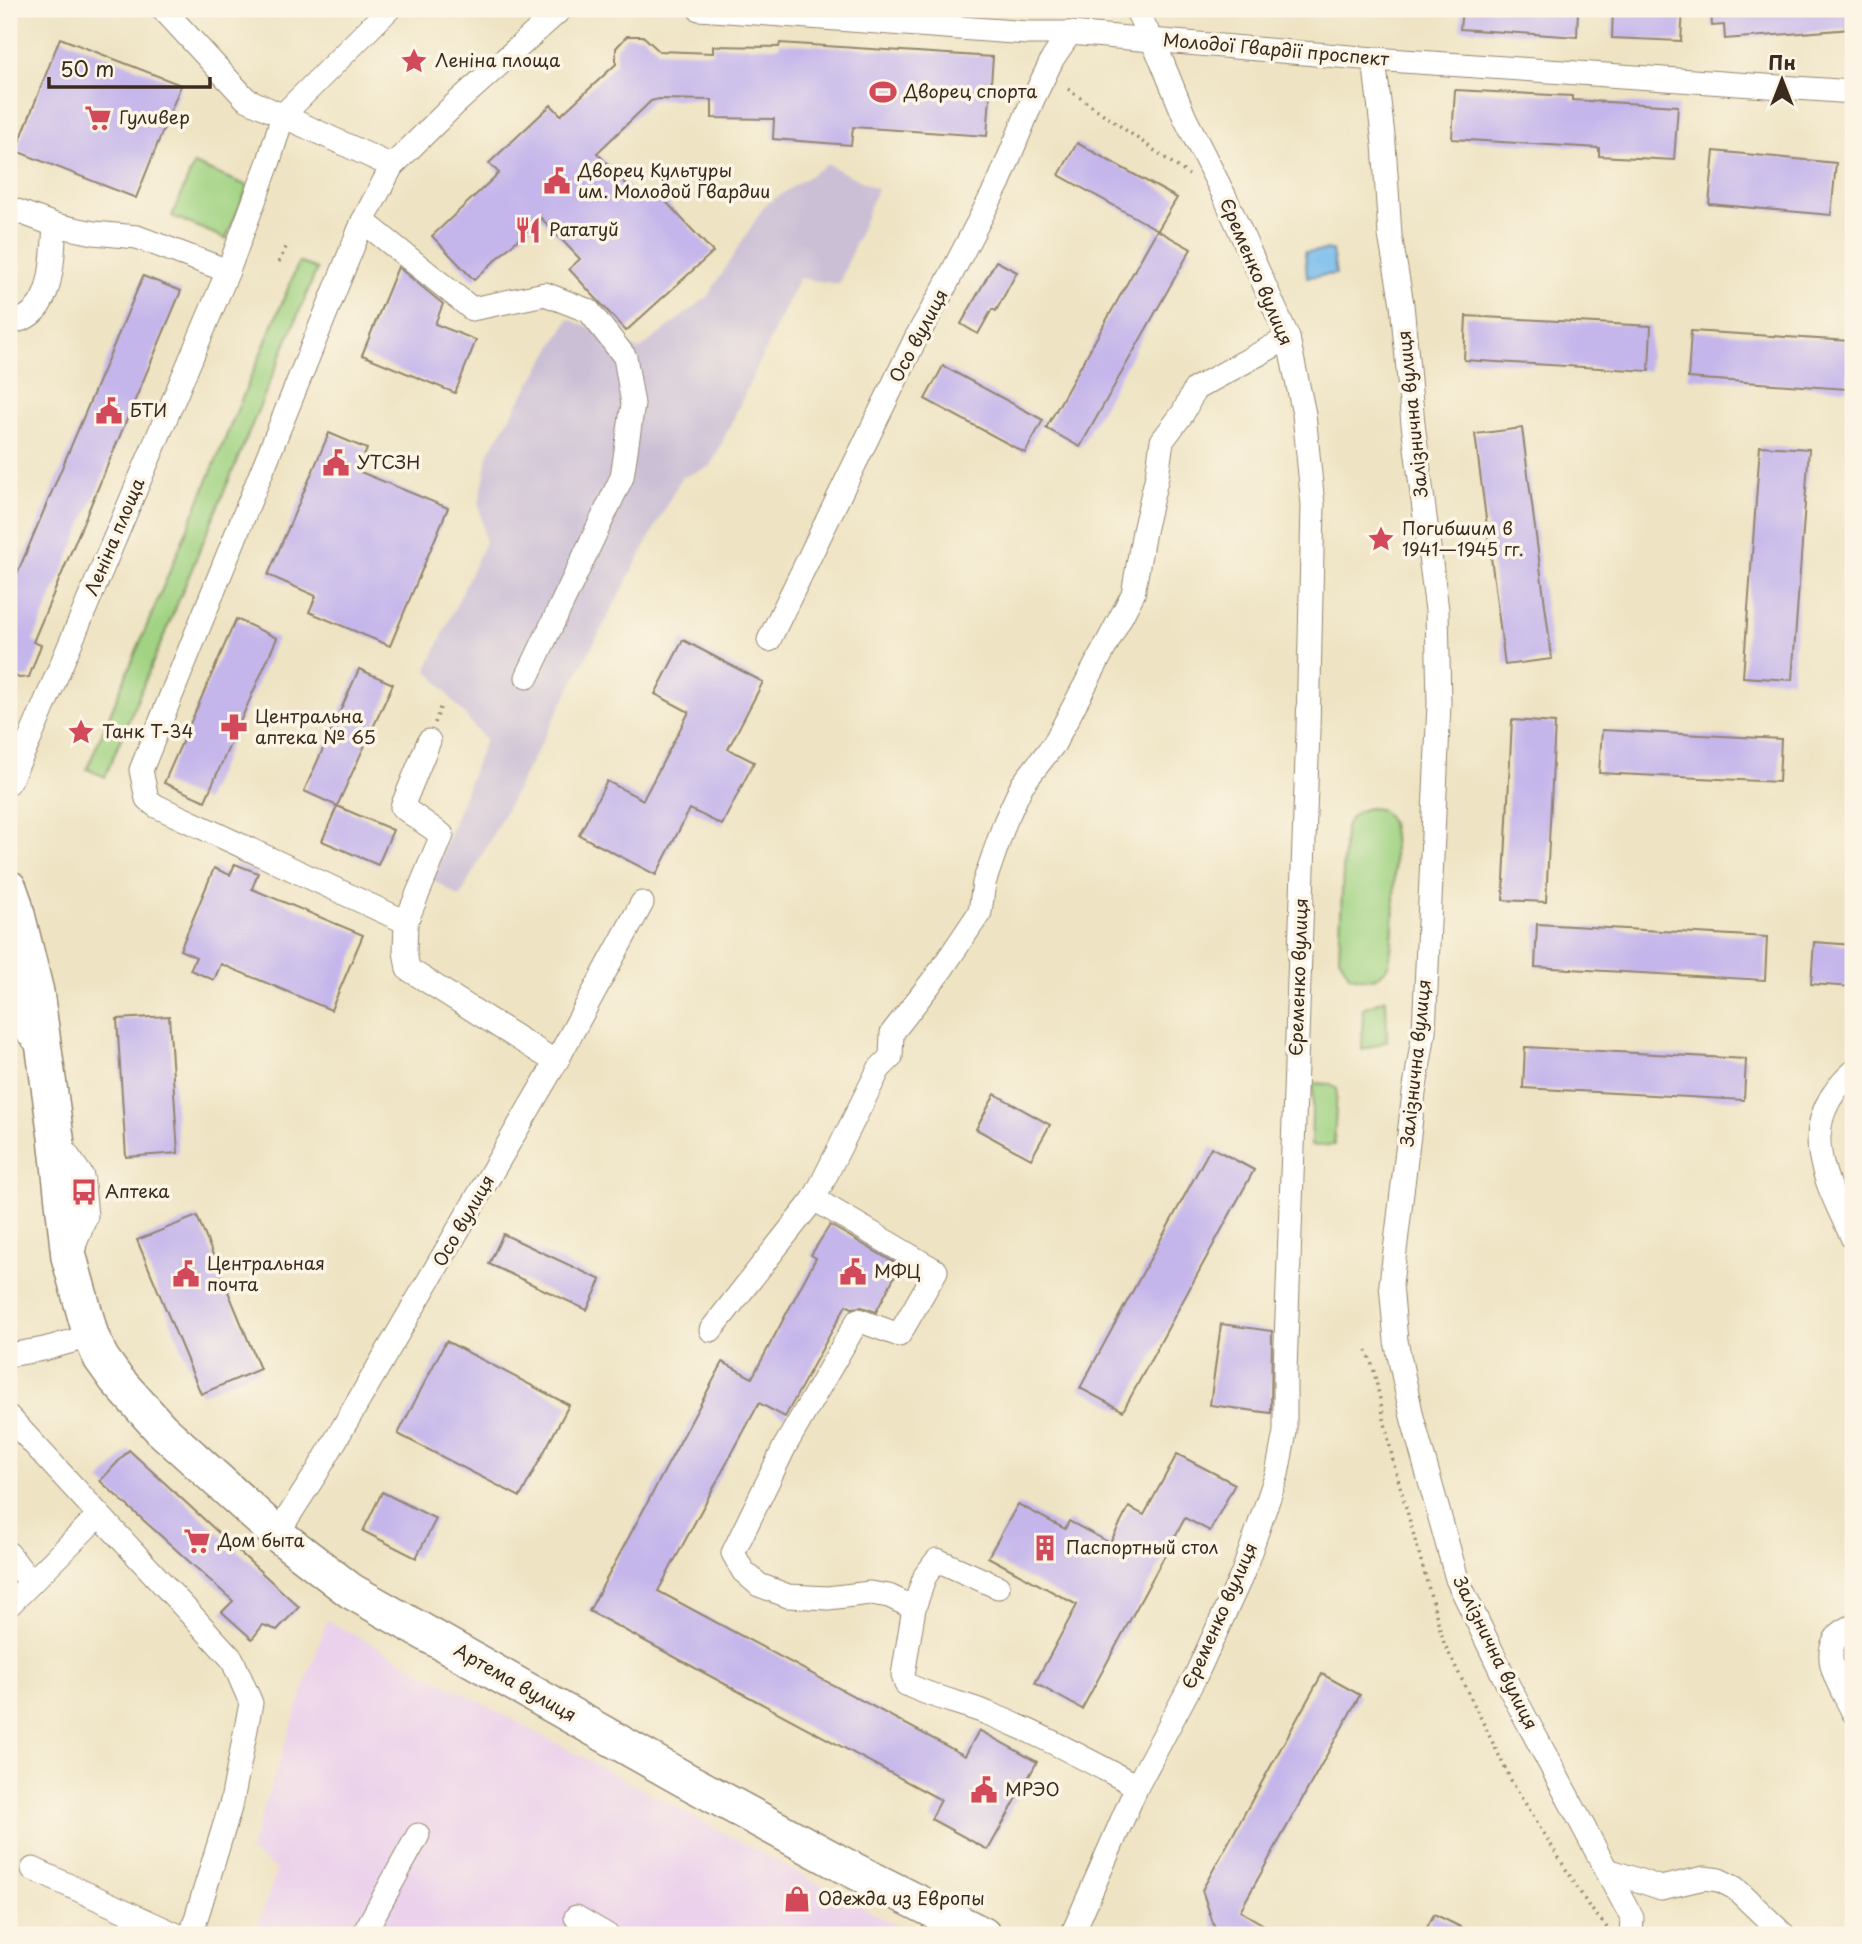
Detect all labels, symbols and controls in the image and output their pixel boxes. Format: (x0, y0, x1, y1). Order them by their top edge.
street label: Молодої Гвардії проспект (1162, 25, 1390, 72)
scale bar (49, 46, 210, 90)
place icon: Леніна площа (399, 46, 429, 76)
place label: Леніна площа (435, 46, 561, 73)
north arrow (1746, 46, 1816, 116)
text: Пн (1768, 48, 1796, 76)
text: 50 m (60, 52, 114, 84)
sports icon: Дворец спорта (868, 77, 898, 107)
place label: Дворец спорта (903, 77, 1037, 104)
supermarket icon: Гуливер (83, 103, 113, 133)
place label: Гуливер (119, 103, 190, 130)
place label: Дворец Культуры им. Молодой Гвардии (577, 156, 770, 204)
public building icon: Дворец Культуры им. Молодой Гвардии (542, 166, 572, 196)
street label: Єременко вулиця (1214, 193, 1301, 349)
restaurant icon: Рататуй (513, 215, 543, 245)
place label: Рататуй (549, 215, 619, 242)
street label: Осо вулиця (882, 284, 954, 387)
street label: Залізнична вулиця (1389, 329, 1434, 500)
public building icon: БТИ (94, 396, 124, 426)
place label: БТИ (130, 396, 167, 423)
public building icon: УТСЗН (321, 448, 351, 478)
place label: УТСЗН (357, 448, 420, 475)
street label: Леніна площа (77, 473, 151, 599)
place label: Погибшим в 1941—1945 гг. (1402, 514, 1524, 562)
place icon: Погибшим в 1941—1945 гг. (1366, 524, 1396, 554)
place label: Центральна аптека № 65 (255, 702, 376, 750)
pharmacy icon: Центральна аптека № 65 (219, 712, 249, 742)
place icon: Танк Т-34 (66, 717, 96, 747)
place label: Танк Т-34 (102, 717, 193, 744)
street label: Єременко вулиця (1281, 898, 1314, 1056)
street label: Залізнична вулиця (1392, 978, 1437, 1149)
street label: Осо вулиця (425, 1169, 500, 1271)
bus stop icon: Аптека (69, 1177, 99, 1207)
place label: Аптека (105, 1177, 170, 1204)
place label: Центральная почта (207, 1249, 325, 1297)
public building icon: МФЦ (838, 1257, 868, 1287)
place label: МФЦ (874, 1257, 921, 1284)
public building icon: Центральная почта (171, 1259, 201, 1289)
supermarket icon: Дом быта (182, 1526, 212, 1556)
place label: Дом быта (217, 1526, 305, 1553)
building icon: Паспортный стол (1030, 1533, 1060, 1563)
place label: Паспортный стол (1066, 1533, 1218, 1560)
street label: Єременко вулиця (1174, 1538, 1263, 1693)
street label: Залізнична вулиця (1447, 1570, 1545, 1734)
street label: Артема вулиця (450, 1636, 582, 1728)
public building icon: МРЭО (969, 1775, 999, 1805)
place label: МРЭО (1005, 1775, 1060, 1802)
shop icon: Одежда из Европы (782, 1884, 812, 1914)
place label: Одежда из Европы (818, 1884, 985, 1911)

